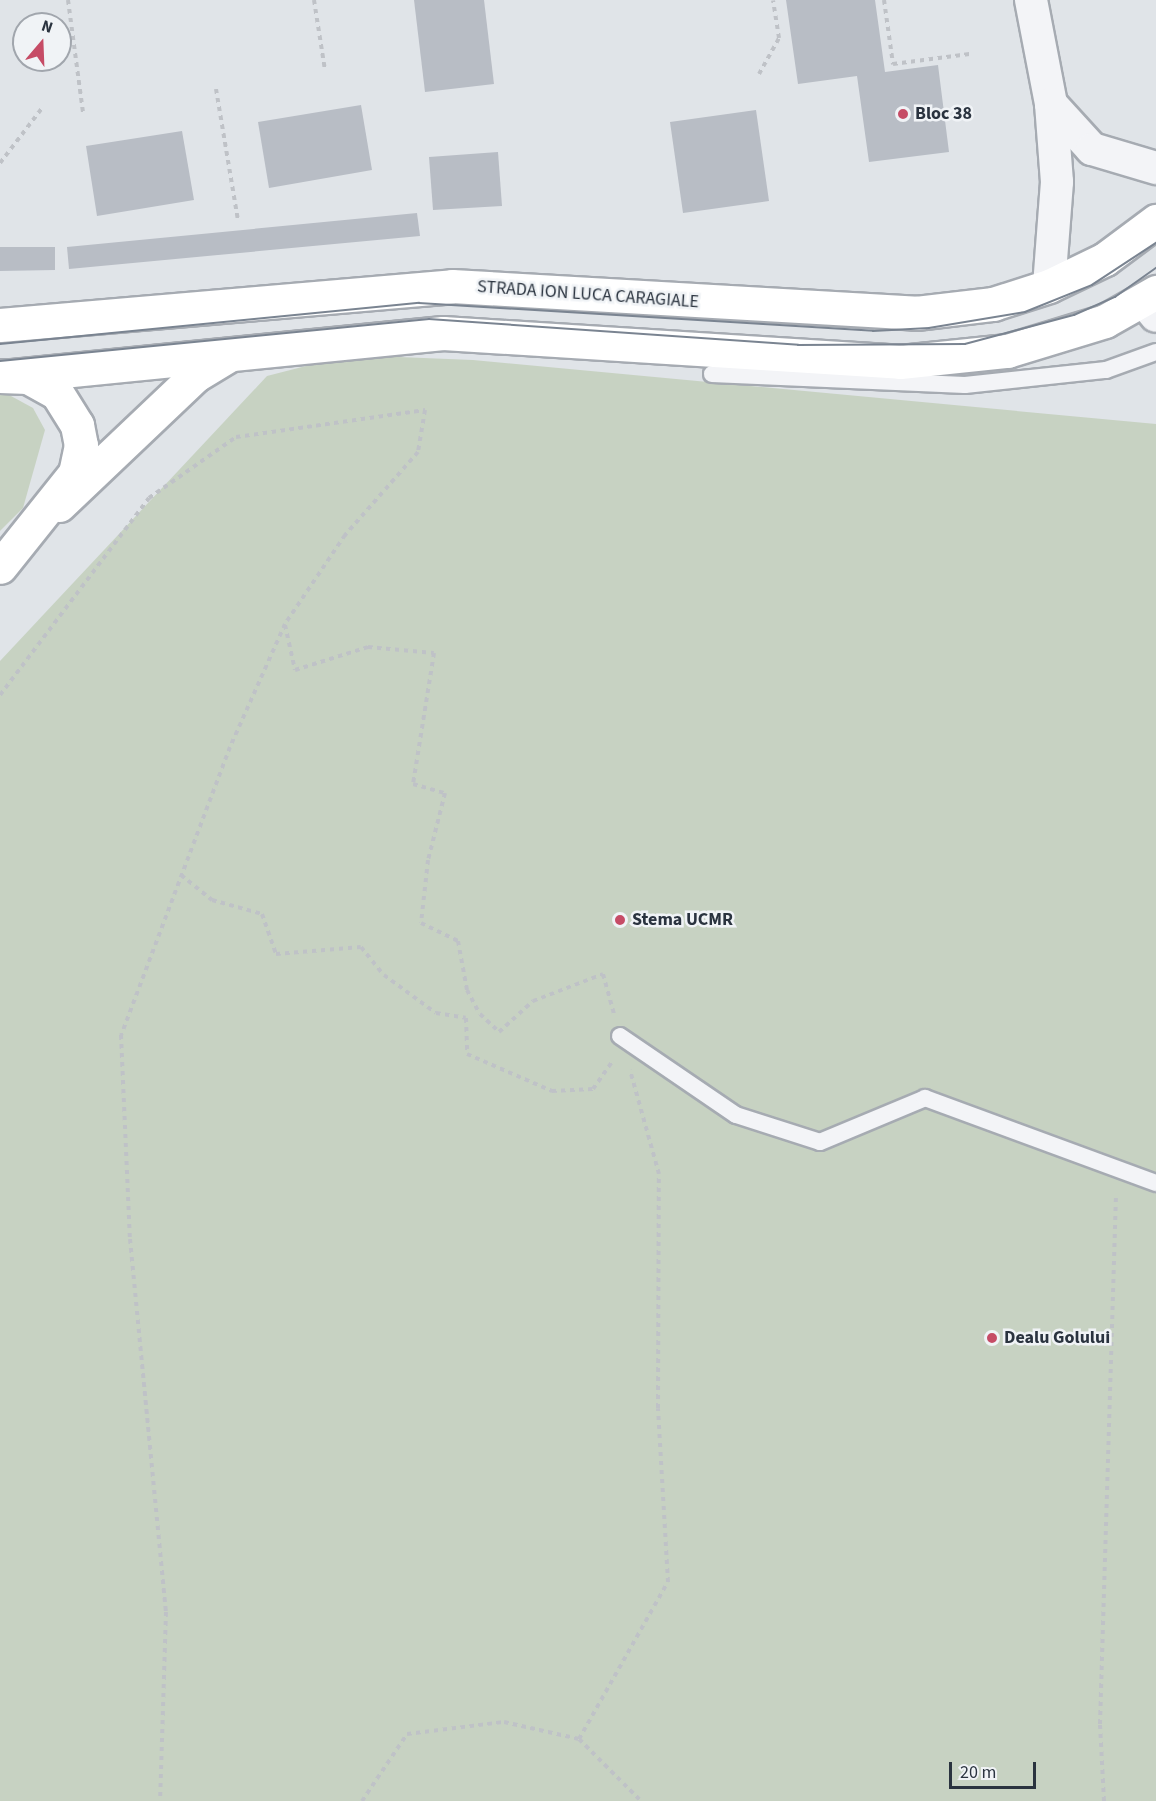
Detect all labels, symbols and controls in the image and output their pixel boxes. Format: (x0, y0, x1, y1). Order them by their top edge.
north arrow (12, 12, 72, 72)
text: N (39, 15, 56, 39)
place label: Bloc 38 (915, 103, 972, 125)
marker: Bloc 38 (896, 107, 910, 121)
street label: STRADA ION LUCA CARAGIALE (476, 276, 700, 314)
place label: Stema UCMR (632, 909, 733, 931)
marker: Stema UCMR (613, 913, 627, 927)
place label: Dealu Golului (1004, 1327, 1110, 1349)
marker: Dealu Golului (985, 1331, 999, 1345)
scale bar (952, 1750, 1039, 1788)
text: 20 m (960, 1760, 996, 1785)

